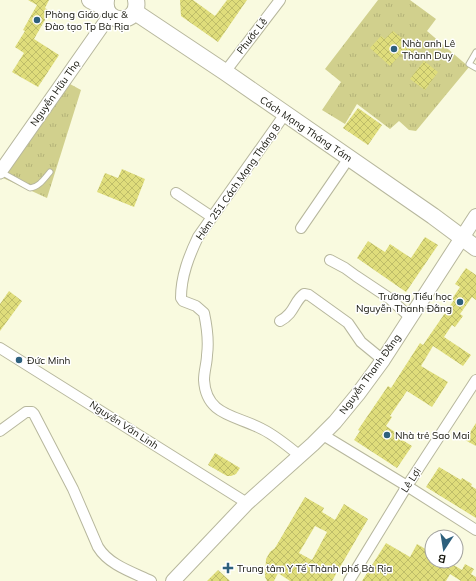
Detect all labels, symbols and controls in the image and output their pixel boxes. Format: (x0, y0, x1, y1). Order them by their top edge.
place label: Phòng Giáo dục & Đào tạo Tp Bà Rịa (45, 8, 129, 33)
marker: Phòng Giáo dục & Đào tạo Tp Bà Rịa (32, 15, 42, 25)
street label: Phước Lễ (234, 15, 270, 57)
place label: Nhà anh Lê Thành Duy (402, 37, 455, 62)
marker: Nhà anh Lê Thành Duy (389, 44, 399, 54)
street label: Nguyễn Hữu Thọ (27, 57, 83, 129)
street label: Cách Mạng Tháng Tám (257, 93, 355, 165)
street label: Hẻm 251 Cách Mạng Tháng 8 (193, 121, 283, 243)
place label: Trường Tiểu học Nguyễn Thanh Đằng (356, 290, 452, 315)
marker: Trường Tiểu học Nguyễn Thanh Đằng (455, 297, 465, 307)
street label: Nguyễn Thanh Đằng (337, 331, 403, 417)
place label: Đức Minh (27, 354, 71, 367)
marker: Đức Minh (14, 355, 24, 365)
street label: Nguyễn Văn Linh (87, 398, 161, 452)
place label: Nhà trẻ Sao Mai (395, 429, 470, 442)
marker: Nhà trẻ Sao Mai (382, 430, 392, 440)
street label: Lê Lợi (398, 465, 424, 495)
north arrow (424, 529, 464, 569)
text: B (436, 551, 447, 566)
marker: Trung tâm Y Tế Thành phố Bà Rịa (222, 562, 234, 574)
place label: Trung tâm Y Tế Thành phố Bà Rịa (237, 562, 392, 575)

